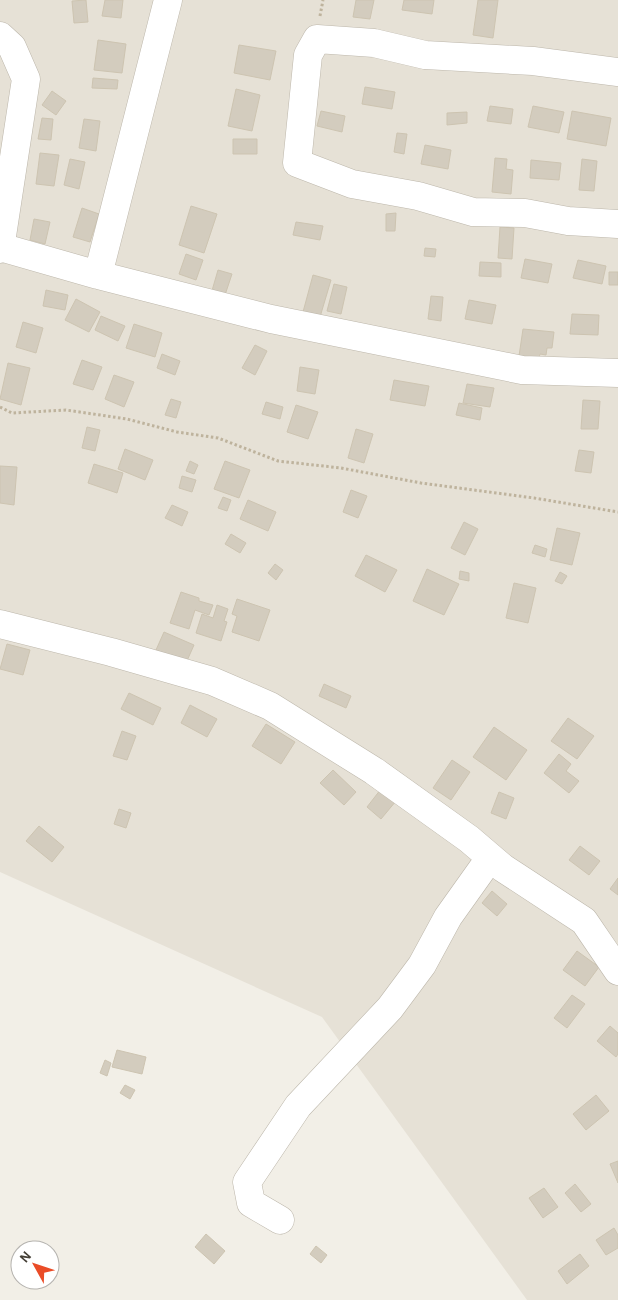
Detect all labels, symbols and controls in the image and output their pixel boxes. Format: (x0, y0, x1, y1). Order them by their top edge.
north arrow (10, 1240, 60, 1290)
text: N (17, 1249, 34, 1266)

